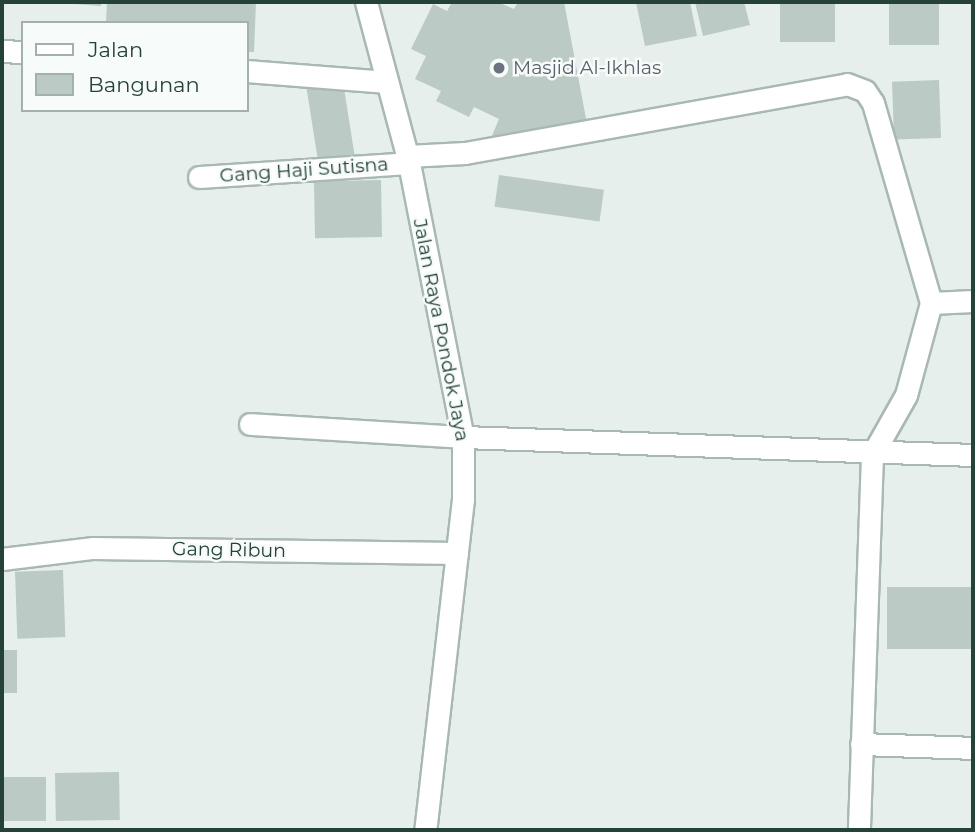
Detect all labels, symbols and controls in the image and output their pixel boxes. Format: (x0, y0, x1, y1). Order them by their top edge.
legend (21, 21, 248, 112)
text: Jalan (88, 37, 143, 62)
place label: Masjid Al-Ikhlas (513, 57, 661, 79)
marker: Masjid Al-Ikhlas (491, 60, 507, 76)
text: Bangunan (88, 72, 200, 97)
street label: Gang Haji Sutisna (219, 153, 389, 187)
street label: Jalan Raya Pondok Jaya (408, 217, 474, 443)
street label: Gang Ribun (172, 538, 286, 562)

